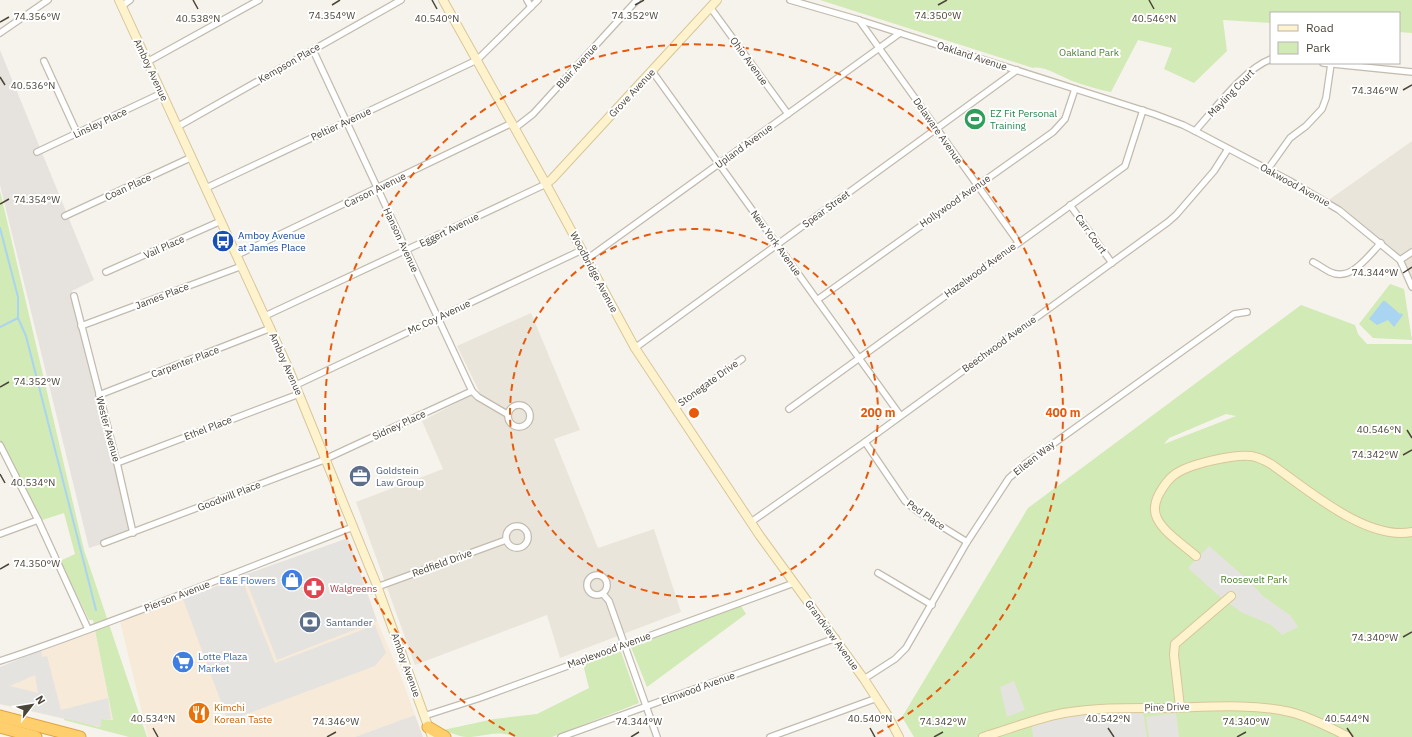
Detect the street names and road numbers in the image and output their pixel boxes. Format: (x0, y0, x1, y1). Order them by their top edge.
street label: Ohio Avenue (727, 34, 771, 88)
street label: Amboy Avenue (131, 37, 171, 104)
street label: Oakland Avenue (935, 39, 1009, 74)
street label: Kempson Place (256, 40, 323, 86)
street label: Blair Avenue (553, 40, 601, 91)
street label: Grove Avenue (606, 65, 658, 120)
street label: Mayling Court (1205, 66, 1257, 120)
street label: Delaware Avenue (910, 95, 966, 167)
street label: Peltier Avenue (309, 104, 374, 144)
street label: Linsley Place (71, 105, 130, 141)
street label: Upland Avenue (713, 120, 776, 171)
street label: Oakwood Avenue (1258, 160, 1333, 210)
street label: Carson Avenue (342, 169, 408, 211)
street label: Coan Place (103, 170, 154, 203)
street label: Hollywood Avenue (917, 171, 993, 230)
street label: Spear Street (800, 187, 853, 231)
street label: Hanson Avenue (380, 206, 422, 275)
street label: New York Avenue (748, 208, 805, 279)
street label: Eggert Avenue (417, 210, 481, 250)
street label: Carr Court (1072, 212, 1110, 257)
street label: Woodbridge Avenue (567, 229, 621, 315)
street label: Vail Place (142, 232, 187, 262)
street label: Hazelwood Avenue (942, 239, 1019, 300)
street label: James Place (133, 280, 191, 312)
street label: Mc Coy Avenue (405, 297, 473, 337)
street label: Beechwood Avenue (959, 312, 1039, 375)
street label: Amboy Avenue (266, 331, 306, 398)
street label: Carpenter Place (149, 343, 221, 381)
street label: Stonegate Drive (675, 357, 741, 409)
street label: Wester Avenue (93, 395, 123, 464)
street label: Sidney Place (370, 407, 428, 443)
street label: Ethel Place (182, 413, 234, 443)
street label: Eileen Way (1011, 438, 1057, 478)
street label: Goodwill Place (196, 478, 263, 514)
street label: Ped Place (904, 497, 948, 533)
street label: Redfield Drive (410, 546, 474, 580)
street label: Pierson Avenue (142, 577, 212, 615)
street label: Grandview Avenue (802, 597, 862, 673)
street label: Maplewood Avenue (566, 629, 653, 671)
street label: Amboy Avenue (388, 631, 424, 699)
street label: Elmwood Avenue (659, 668, 737, 707)
street label: Pine Drive (1144, 700, 1190, 714)

